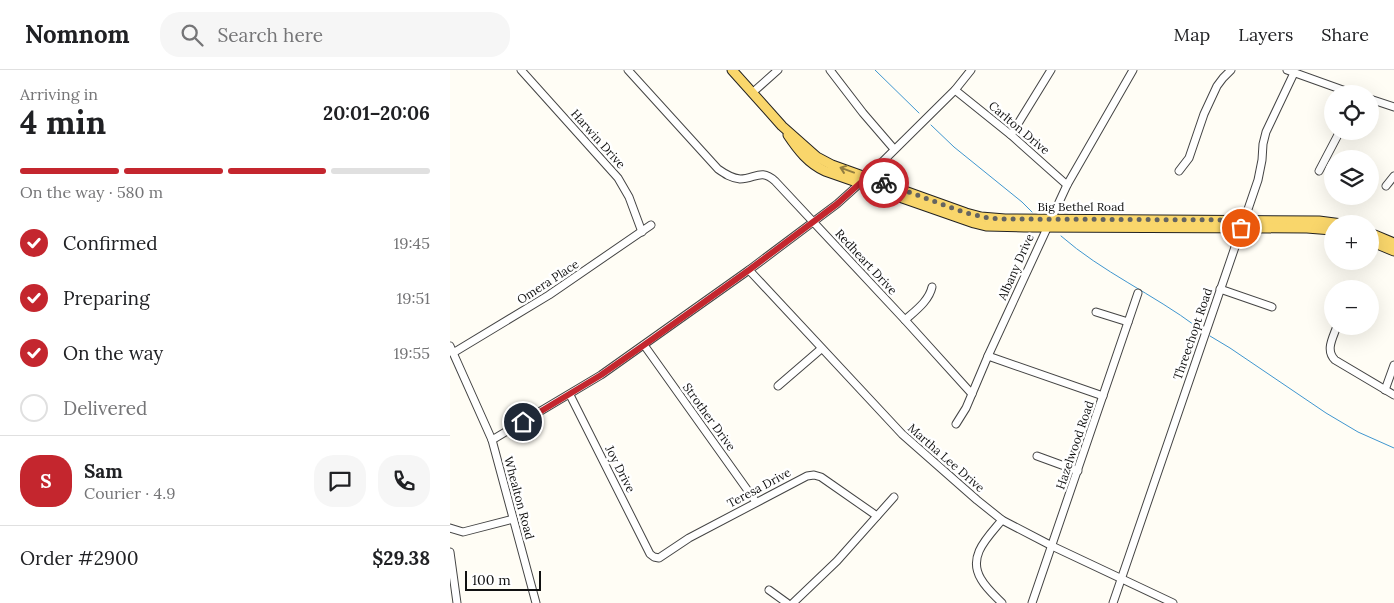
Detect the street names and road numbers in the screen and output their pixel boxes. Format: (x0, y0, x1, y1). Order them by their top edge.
street label: Carlton Drive (986, 98, 1053, 158)
street label: Harwin Drive (568, 106, 629, 172)
street label: Big Bethel Road (1037, 199, 1125, 214)
street label: Redheart Drive (832, 226, 901, 298)
street label: Albany Drive (994, 231, 1037, 303)
street label: Omera Place (514, 256, 582, 307)
street label: Threechopt Road (1170, 286, 1215, 382)
street label: Strother Drive (680, 380, 739, 454)
street label: Hazelwood Road (1052, 398, 1097, 491)
street label: Martha Lee Drive (905, 420, 988, 495)
street label: Joy Drive (602, 442, 639, 495)
street label: Whealton Road (501, 455, 538, 541)
street label: Teresa Drive (724, 464, 794, 511)

